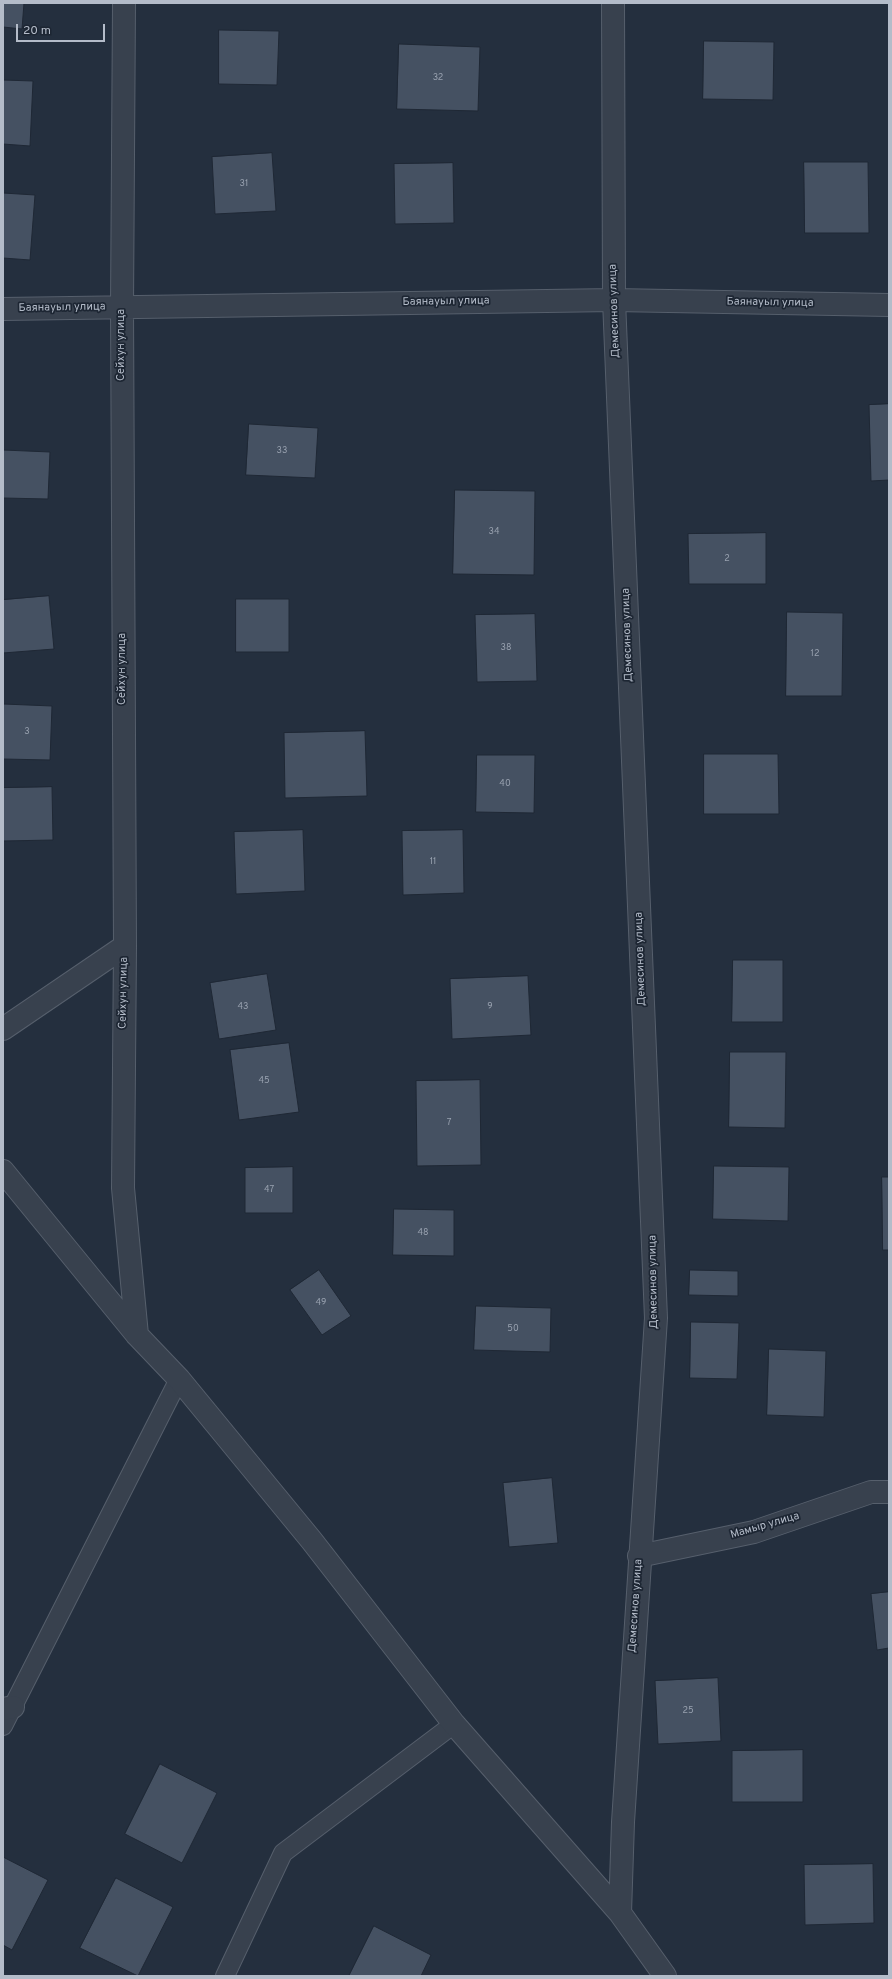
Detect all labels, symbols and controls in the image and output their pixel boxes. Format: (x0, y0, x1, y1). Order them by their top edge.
scale bar (18, 16, 107, 42)
text: 20 m (23, 23, 51, 39)
house number: 32 (433, 73, 443, 83)
house number: 31 (240, 179, 248, 189)
street label: Демесинов улица (607, 264, 623, 358)
street label: Баянауыл улица (402, 295, 490, 309)
street label: Баянауыл улица (726, 296, 814, 310)
street label: Баянауыл улица (18, 301, 106, 315)
street label: Сейхун улица (115, 309, 129, 381)
house number: 33 (277, 446, 287, 456)
house number: 34 (488, 527, 500, 537)
house number: 2 (724, 554, 730, 564)
street label: Демесинов улица (620, 588, 636, 682)
street label: Сейхун улица (116, 633, 130, 705)
house number: 38 (501, 643, 511, 653)
house number: 12 (811, 649, 819, 659)
house number: 3 (24, 727, 30, 737)
house number: 40 (499, 779, 511, 789)
house number: 11 (430, 857, 436, 867)
street label: Демесинов улица (633, 912, 649, 1006)
street label: Сейхун улица (117, 957, 131, 1029)
house number: 43 (237, 1002, 249, 1012)
house number: 9 (487, 1002, 493, 1012)
house number: 45 (258, 1076, 270, 1086)
house number: 7 (447, 1118, 451, 1128)
house number: 47 (264, 1185, 274, 1195)
house number: 48 (417, 1228, 429, 1238)
street label: Демесинов улица (647, 1235, 661, 1329)
house number: 49 (316, 1298, 326, 1308)
house number: 50 (507, 1324, 519, 1334)
street label: Мамыр улица (729, 1510, 801, 1542)
street label: Демесинов улица (626, 1559, 646, 1653)
house number: 25 (682, 1706, 694, 1716)

